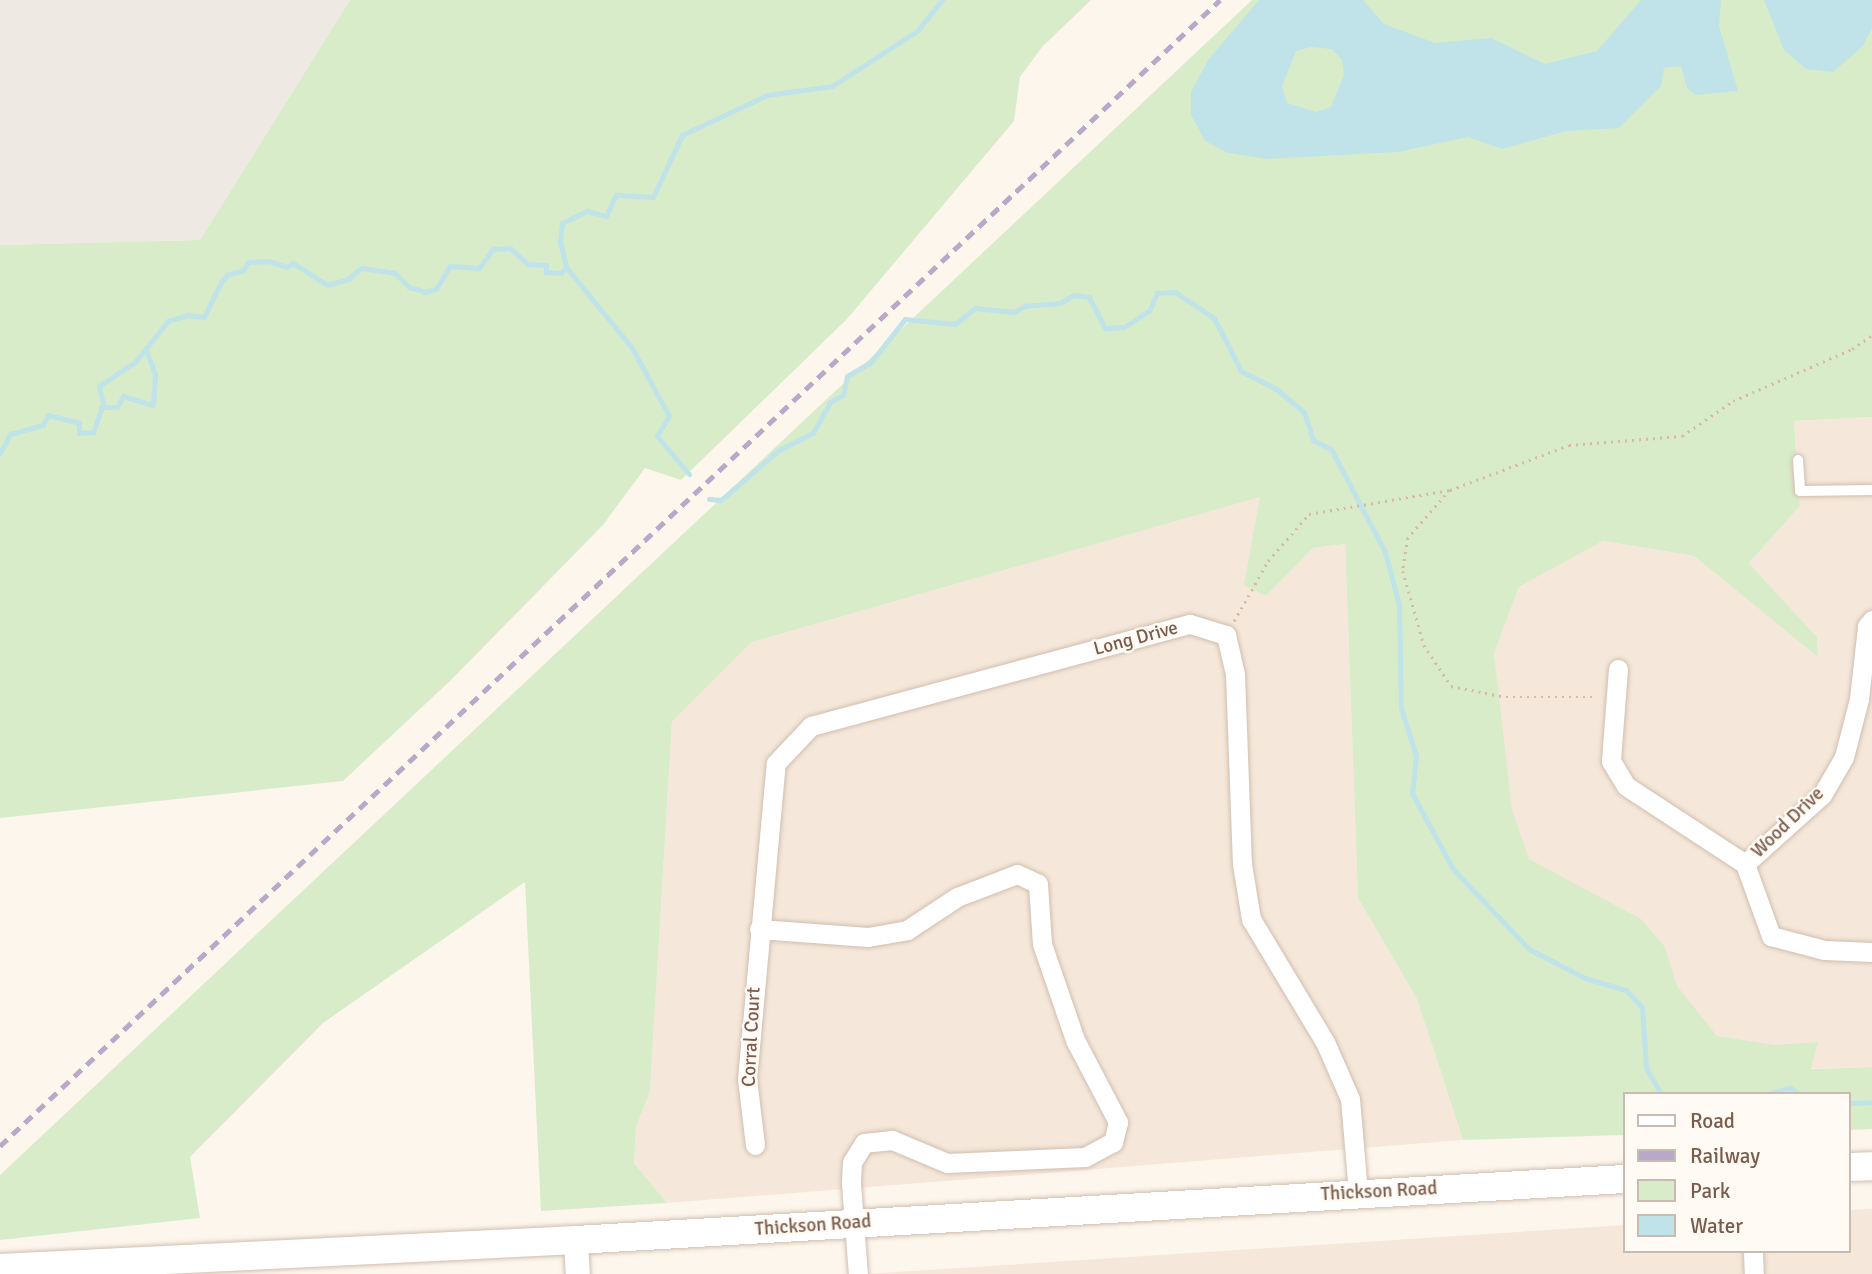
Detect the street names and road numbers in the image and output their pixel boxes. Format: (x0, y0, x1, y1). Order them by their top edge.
street label: Long Drive (1091, 617, 1181, 661)
street label: Wood Drive (1747, 783, 1829, 863)
street label: Corral Court (738, 986, 766, 1088)
street label: Thickson Road (1320, 1178, 1438, 1206)
street label: Thickson Road (754, 1211, 872, 1241)

